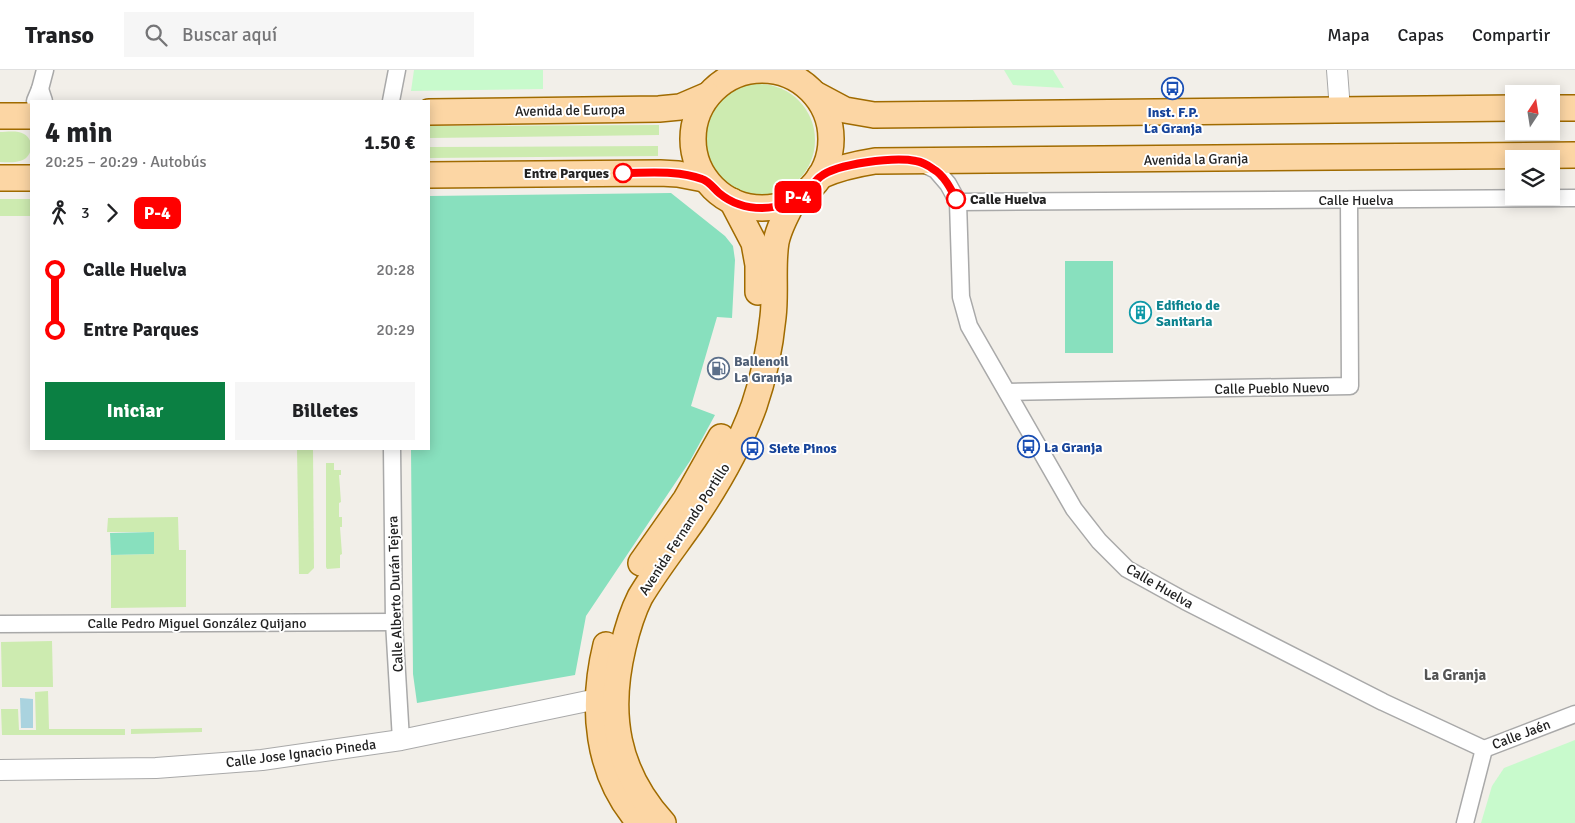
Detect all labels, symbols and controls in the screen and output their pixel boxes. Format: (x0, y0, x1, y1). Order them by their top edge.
search box (124, 12, 474, 57)
text: Transo (25, 20, 94, 50)
icon: search (142, 21, 170, 49)
text: Buscar aquí (182, 23, 277, 47)
text: Mapa (1327, 24, 1370, 46)
text: Capas (1398, 24, 1444, 46)
text: Compartir (1472, 24, 1550, 46)
bus stop icon: Inst. F.P. La Granja (1161, 77, 1185, 101)
north arrow (1505, 85, 1560, 140)
map controls (1505, 85, 1560, 205)
street label: Avenida de Europa (515, 101, 625, 120)
place label: Inst. F.P. La Granja (1144, 104, 1202, 137)
text: 4 min (45, 116, 113, 150)
text: 1.50 € (364, 131, 415, 155)
street label: Avenida la Granja (1144, 150, 1248, 169)
button: layers (1505, 150, 1560, 205)
text: 20:25 – 20:29 · Autobús (45, 152, 206, 172)
marker: Entre Parques (613, 163, 633, 183)
place label: Entre Parques (524, 165, 609, 182)
line badge: P-4 (769, 181, 827, 213)
text: P-4 (784, 186, 812, 208)
marker: Calle Huelva (946, 189, 966, 209)
place label: Calle Huelva (970, 191, 1047, 208)
street label: Calle Huelva (1319, 192, 1393, 209)
icon: walk (45, 199, 73, 227)
icon: forward (98, 199, 126, 227)
text: P-4 (144, 202, 171, 224)
text: 3 (81, 203, 90, 223)
text: Calle Huelva (83, 258, 187, 282)
text: 20:28 (376, 260, 415, 280)
place label: Edificio de Sanitaria (1156, 297, 1220, 330)
building icon: Edificio de Sanitaria (1128, 301, 1152, 325)
text: Entre Parques (83, 318, 199, 342)
text: 20:29 (376, 320, 415, 340)
place label: Ballenoil La Granja (734, 353, 792, 386)
fuel station icon: Ballenoil La Granja (706, 357, 730, 381)
street label: Calle Pueblo Nuevo (1214, 379, 1330, 398)
button: Iniciar (45, 382, 225, 440)
button: Billetes (235, 382, 415, 440)
bus stop icon: La Granja (1016, 435, 1040, 459)
bus stop icon: Siete Pinos (741, 436, 765, 460)
place label: La Granja (1044, 439, 1102, 456)
place label: Siete Pinos (769, 440, 837, 457)
street label: Avenida Fernando Portillo (635, 460, 734, 599)
street label: Calle Alberto Durán Tejera (384, 516, 407, 672)
street label: Calle Huelva (1123, 560, 1196, 613)
street label: Calle Pedro Miguel González Quijano (87, 615, 307, 632)
district label: La Granja (1424, 666, 1487, 684)
street label: Calle Jaén (1490, 716, 1553, 753)
street label: Calle Jose Ignacio Pineda (225, 736, 377, 771)

